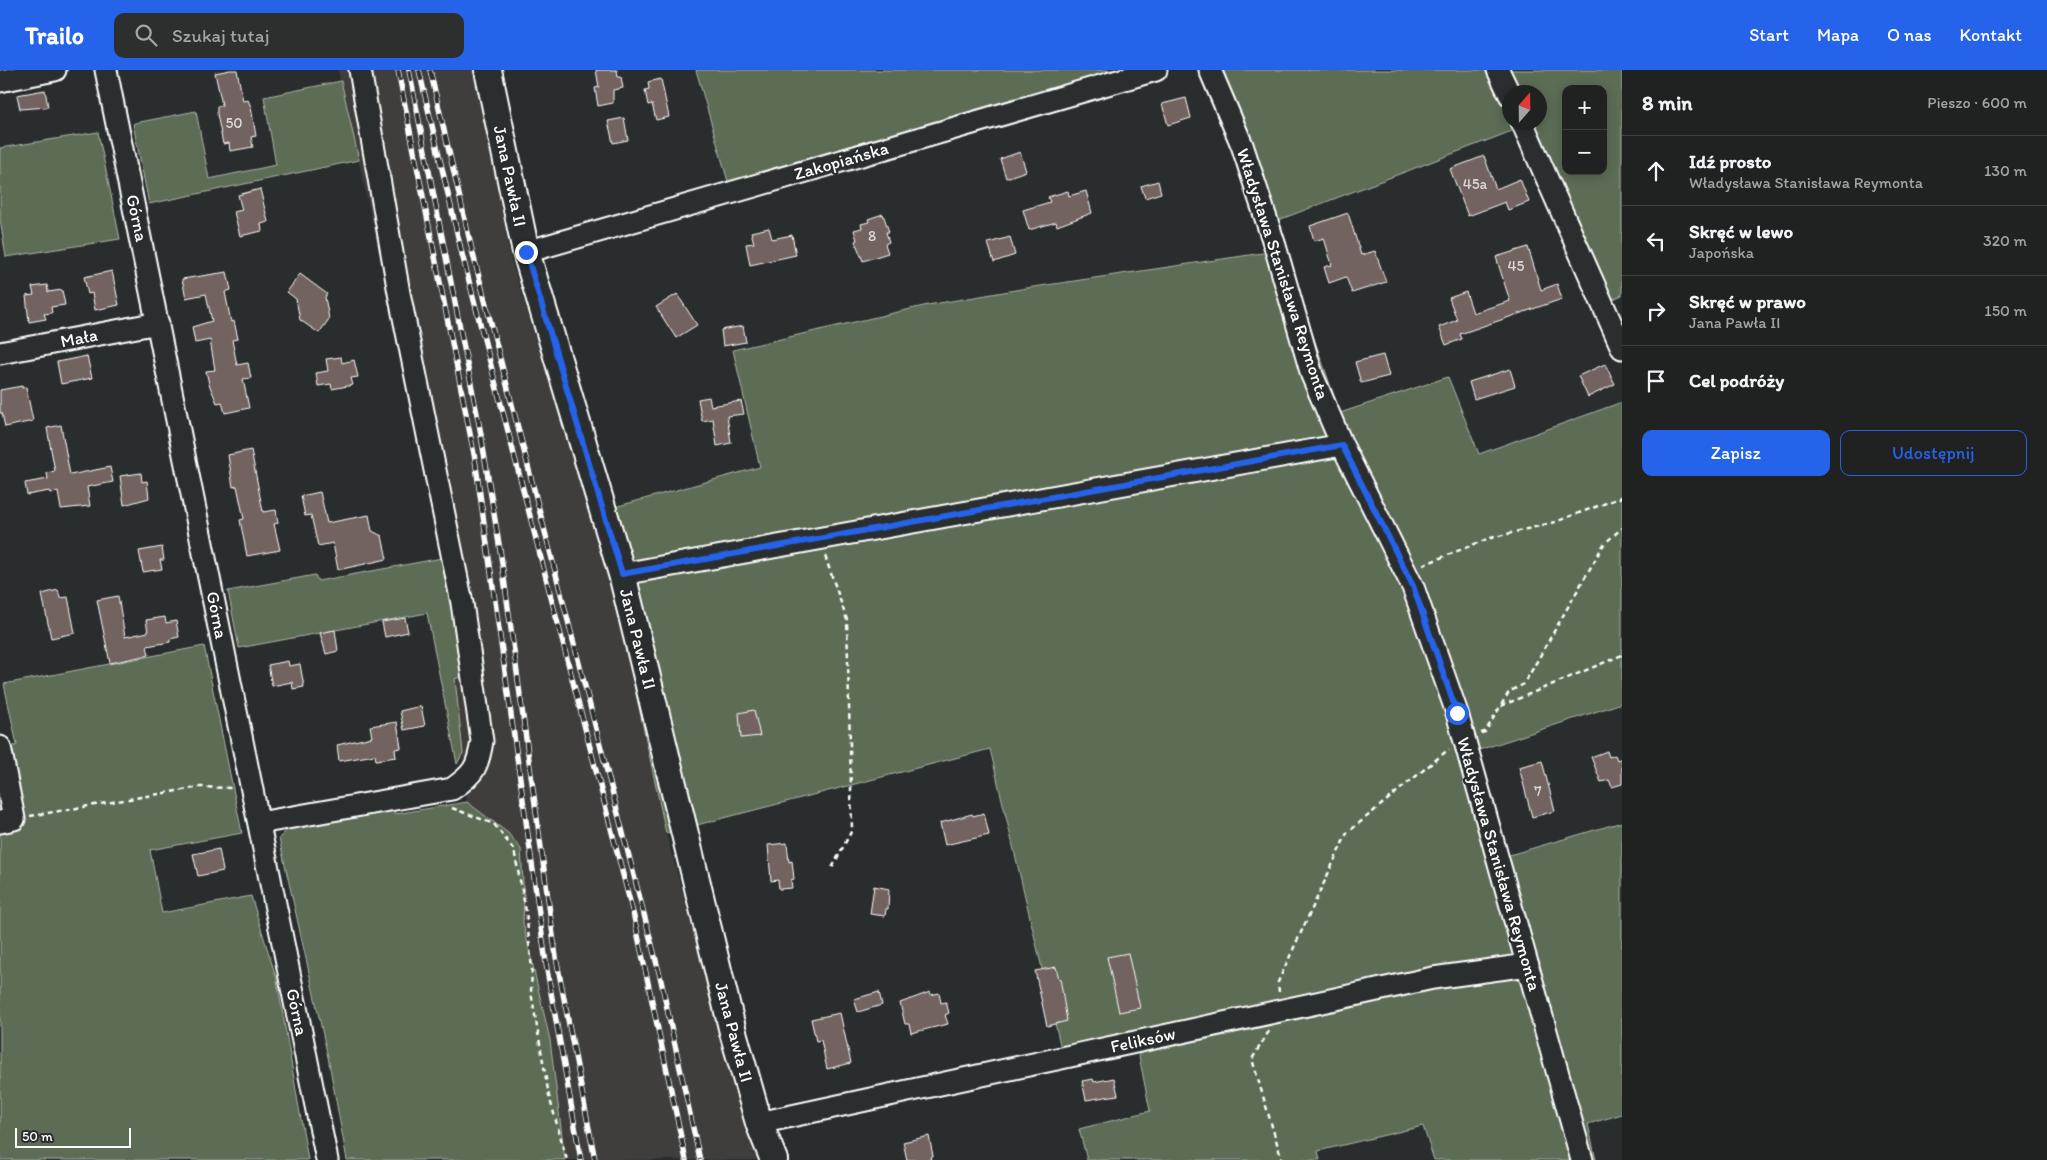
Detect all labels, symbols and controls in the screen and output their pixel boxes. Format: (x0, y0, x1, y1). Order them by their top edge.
search box (114, 13, 464, 58)
text: Trailo (25, 21, 84, 50)
icon: search (132, 21, 160, 49)
text: Szukaj tutaj (172, 24, 269, 47)
text: Start (1749, 24, 1789, 46)
text: Mapa (1817, 24, 1859, 46)
text: O nas (1887, 24, 1932, 46)
text: Kontakt (1960, 24, 2022, 46)
north arrow (1502, 85, 1547, 130)
map controls (1562, 85, 1607, 175)
button: + (1562, 85, 1607, 130)
text: 8 min (1642, 90, 1692, 115)
text: Pieszo · 600 m (1927, 93, 2027, 112)
house number: 50 (225, 114, 243, 132)
street label: Jana Pawła II (489, 123, 531, 229)
button: − (1562, 130, 1607, 175)
street label: Zakopiańska (791, 137, 891, 185)
street label: Władysława Stanisława Reymonta (1232, 145, 1334, 403)
text: Idź prosto (1689, 150, 1772, 173)
icon: ahead (1642, 157, 1670, 185)
text: 130 m (1984, 161, 2027, 180)
text: Władysława Stanisława Reymonta (1689, 173, 1923, 192)
house number: 45a (1463, 175, 1488, 193)
street label: Górna (121, 192, 153, 244)
text: Skręć w lewo (1689, 220, 1793, 243)
house number: 8 (868, 227, 876, 245)
icon: left (1642, 227, 1670, 255)
text: 320 m (1983, 231, 2027, 250)
route end (515, 241, 538, 264)
text: Japońska (1689, 243, 1754, 262)
house number: 45 (1508, 257, 1525, 275)
text: Skręć w prawo (1689, 290, 1806, 313)
icon: right (1642, 297, 1670, 325)
text: 150 m (1984, 301, 2027, 320)
text: Jana Pawła II (1689, 313, 1780, 332)
street label: Mała (58, 324, 100, 352)
icon: arrive (1642, 367, 1670, 395)
text: Cel podróży (1689, 369, 1784, 392)
button: Zapisz (1642, 430, 1830, 476)
button: Udostępnij (1840, 430, 2027, 476)
street label: Jana Pawła II (615, 587, 661, 691)
street label: Górna (202, 589, 232, 641)
route start (1446, 702, 1469, 725)
street label: Władysława Stanisława Reymonta (1452, 734, 1546, 994)
house number: 7 (1534, 782, 1542, 800)
street label: Jana Pawła II (710, 980, 758, 1084)
street label: Górna (281, 986, 313, 1038)
street label: Feliksów (1109, 1022, 1177, 1058)
scale bar (15, 1125, 131, 1148)
text: 50 m (22, 1128, 53, 1145)

